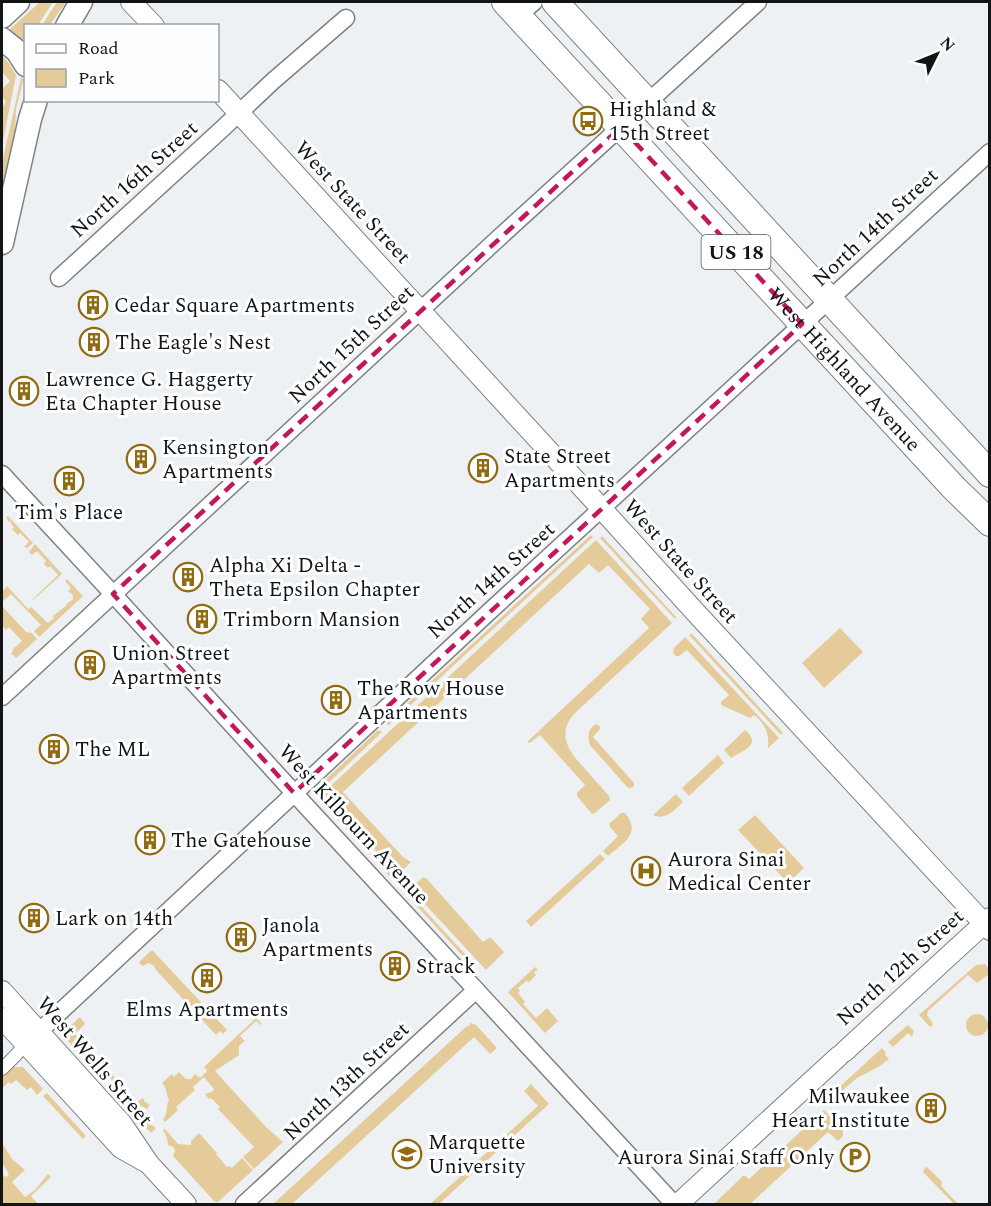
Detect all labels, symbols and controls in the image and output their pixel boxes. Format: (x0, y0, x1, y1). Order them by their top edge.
legend (24, 24, 219, 102)
north arrow (907, 24, 967, 84)
text: N (934, 31, 960, 57)
text: Road (78, 35, 119, 62)
text: Park (78, 65, 115, 92)
place label: Highland & 15th Street (609, 94, 717, 150)
bus stop icon: Highland & 15th Street (572, 105, 604, 137)
street label: North 16th Street (64, 114, 206, 246)
street label: West State Street (286, 134, 418, 272)
street label: North 14th Street (805, 161, 946, 295)
road number: US 18 (702, 235, 771, 269)
street label: North 15th Street (281, 278, 422, 412)
street label: West Highland Avenue (759, 280, 928, 459)
building icon: Cedar Square Apartments (77, 289, 109, 321)
place label: Cedar Square Apartments (114, 290, 355, 322)
building icon: The Eagle's Nest (78, 326, 110, 358)
place label: The Eagle's Nest (115, 327, 271, 359)
place label: Lawrence G. Haggerty Eta Chapter House (45, 364, 254, 420)
building icon: Lawrence G. Haggerty Eta Chapter House (8, 375, 40, 407)
place label: Kensington Apartments (162, 432, 273, 488)
place label: State Street Apartments (504, 441, 615, 497)
building icon: Kensington Apartments (125, 443, 157, 475)
building icon: State Street Apartments (467, 452, 499, 484)
building icon: Tim's Place (53, 465, 85, 497)
street label: West State Street (615, 492, 745, 631)
place label: Tim's Place (15, 497, 123, 529)
street label: North 14th Street (421, 515, 563, 647)
place label: Alpha Xi Delta - Theta Epsilon Chapter (209, 550, 420, 606)
building icon: Alpha Xi Delta - Theta Epsilon Chapter (172, 561, 204, 593)
building icon: Trimborn Mansion (186, 603, 218, 635)
place label: Trimborn Mansion (223, 604, 400, 636)
place label: Union Street Apartments (111, 638, 230, 694)
building icon: Union Street Apartments (74, 649, 106, 681)
place label: The Row House Apartments (357, 673, 504, 729)
building icon: The Row House Apartments (320, 684, 352, 716)
building icon: The ML (38, 733, 70, 765)
place label: The ML (75, 734, 150, 766)
street label: West Kilbourn Avenue (270, 737, 436, 912)
building icon: The Gatehouse (134, 824, 166, 856)
place label: The Gatehouse (171, 825, 311, 857)
place label: Aurora Sinai Medical Center (667, 844, 811, 900)
hospital icon: Aurora Sinai Medical Center (630, 855, 662, 887)
building icon: Lark on 14th (18, 902, 50, 934)
street label: North 12th Street (830, 902, 972, 1034)
place label: Lark on 14th (55, 903, 173, 935)
place label: Janola Apartments (262, 910, 373, 966)
building icon: Janola Apartments (225, 921, 257, 953)
building icon: Strack (379, 950, 411, 982)
place label: Strack (416, 951, 476, 983)
building icon: Elms Apartments (191, 962, 223, 994)
street label: West Wells Street (28, 989, 160, 1134)
place label: Elms Apartments (125, 994, 289, 1026)
street label: North 13th Street (276, 1015, 417, 1149)
place label: Milwaukee Heart Institute (771, 1081, 910, 1137)
building icon: Milwaukee Heart Institute (915, 1092, 947, 1124)
place label: Marquette University (428, 1127, 526, 1183)
school or university icon: Marquette University (391, 1138, 423, 1170)
parking icon: Aurora Sinai Staff Only (839, 1141, 871, 1173)
place label: Aurora Sinai Staff Only (617, 1142, 835, 1174)

